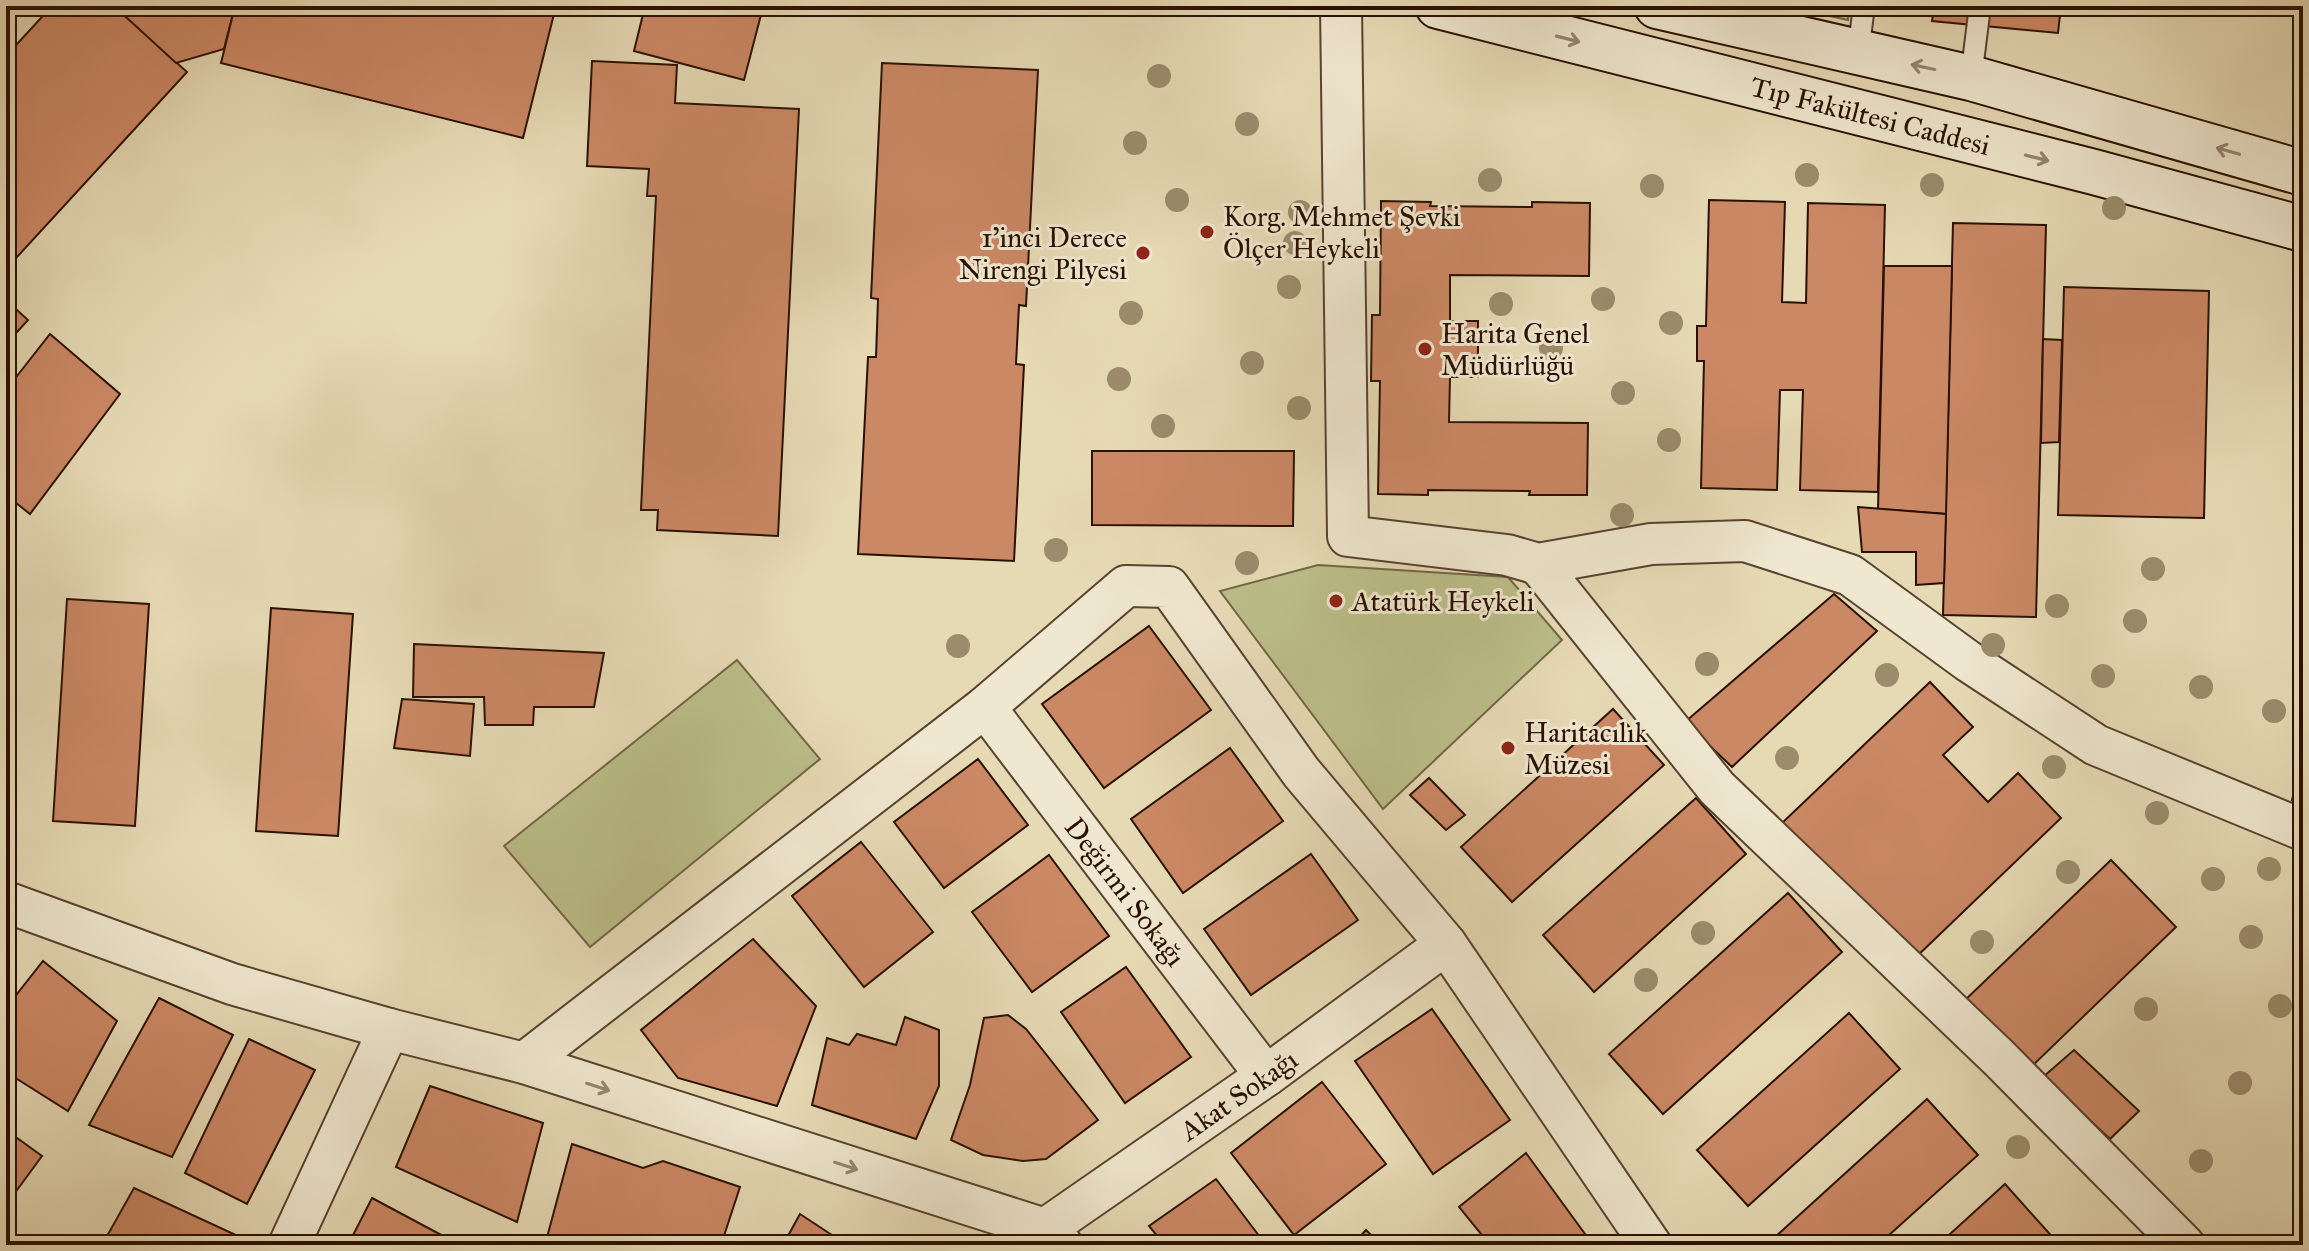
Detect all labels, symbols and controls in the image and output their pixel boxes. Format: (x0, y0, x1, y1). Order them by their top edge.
one-way arrow (1555, 32, 1580, 47)
one-way arrow (1911, 59, 1937, 74)
street label: Tıp Fakültesi Caddesi (1747, 69, 1994, 163)
one-way arrow (2216, 143, 2241, 157)
one-way arrow (2024, 151, 2050, 166)
place label: Korg. Mehmet Şevki Ölçer Heykeli (1223, 199, 1461, 266)
place label: 1'inci Derece Nirengi Pilyesi (959, 220, 1127, 287)
marker: Korg. Mehmet Şevki Ölçer Heykeli (1198, 223, 1216, 241)
marker: 1'inci Derece Nirengi Pilyesi (1134, 244, 1152, 262)
place label: Harita Genel Müdürlüğü (1441, 316, 1590, 383)
marker: Harita Genel Müdürlüğü (1416, 340, 1434, 358)
place label: Atatürk Heykeli (1351, 584, 1535, 619)
marker: Atatürk Heykeli (1327, 592, 1345, 610)
place label: Haritacılık Müzesi (1524, 715, 1648, 782)
marker: Haritacılık Müzesi (1499, 739, 1517, 757)
street label: Değirmi Sokağı (1057, 810, 1193, 974)
street label: Akat Sokağı (1172, 1042, 1305, 1149)
one-way arrow (585, 1081, 610, 1095)
one-way arrow (832, 1159, 858, 1174)

